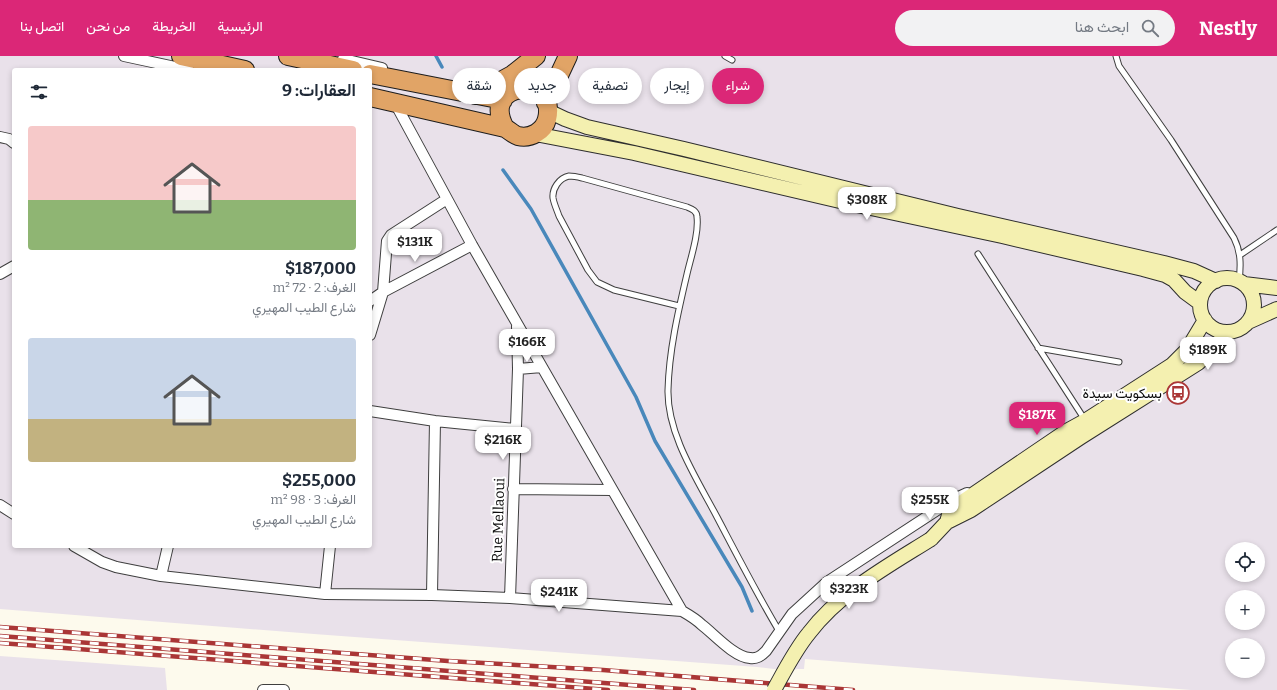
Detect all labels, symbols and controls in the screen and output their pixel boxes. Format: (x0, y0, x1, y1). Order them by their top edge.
search box (895, 10, 1175, 46)
icon: search (1139, 17, 1161, 39)
text: Nestly (1199, 17, 1257, 40)
text: اتصل بنا (20, 18, 64, 35)
text: من نحن (86, 18, 130, 35)
text: الخريطة (152, 18, 196, 35)
text: الرئيسية (218, 18, 263, 35)
text: ابحث هنا (1075, 18, 1129, 36)
chip: شقة (452, 68, 506, 104)
chip: جديد (514, 68, 570, 104)
chip: تصفية (578, 68, 642, 104)
chip: إيجار (650, 68, 704, 104)
chip: شراء (712, 68, 764, 104)
text: العقارات: 9 (282, 80, 356, 101)
icon: filters (28, 81, 50, 103)
icon: home (156, 152, 228, 224)
pin: $308K (839, 187, 895, 221)
text: $308K (847, 192, 887, 207)
pin: $131K (387, 229, 443, 263)
text: $131K (397, 234, 433, 249)
text: $187,000 (285, 258, 356, 279)
text: الغرف: 2 · 72 m² (273, 280, 356, 295)
text: شارع الطيب المهيري (252, 300, 356, 315)
pin: $166K (499, 329, 555, 363)
text: $166K (508, 334, 546, 349)
pin: $189K (1180, 337, 1236, 371)
text: $189K (1189, 342, 1227, 357)
icon: home (156, 364, 228, 436)
bus stop icon: بسكويت سيدة (1165, 380, 1191, 406)
place label: بسكويت سيدة (1082, 385, 1162, 402)
pin: $187K (1009, 402, 1065, 436)
text: $187K (1018, 407, 1056, 422)
pin: $216K (475, 427, 531, 461)
text: $216K (484, 432, 522, 447)
text: $255,000 (282, 470, 356, 491)
street label: Rue Mellaoui (489, 478, 508, 563)
pin: $255K (902, 487, 958, 521)
text: الغرف: 3 · 98 m² (271, 492, 356, 507)
text: $255K (911, 492, 949, 507)
text: شارع الطيب المهيري (252, 512, 356, 527)
map controls (1225, 542, 1265, 678)
button: locate (1225, 542, 1265, 582)
pin: $323K (821, 576, 877, 610)
pin: $241K (531, 579, 587, 613)
text: $323K (829, 581, 869, 596)
text: $241K (540, 584, 578, 599)
button: + (1225, 590, 1265, 630)
button: − (1225, 638, 1265, 678)

